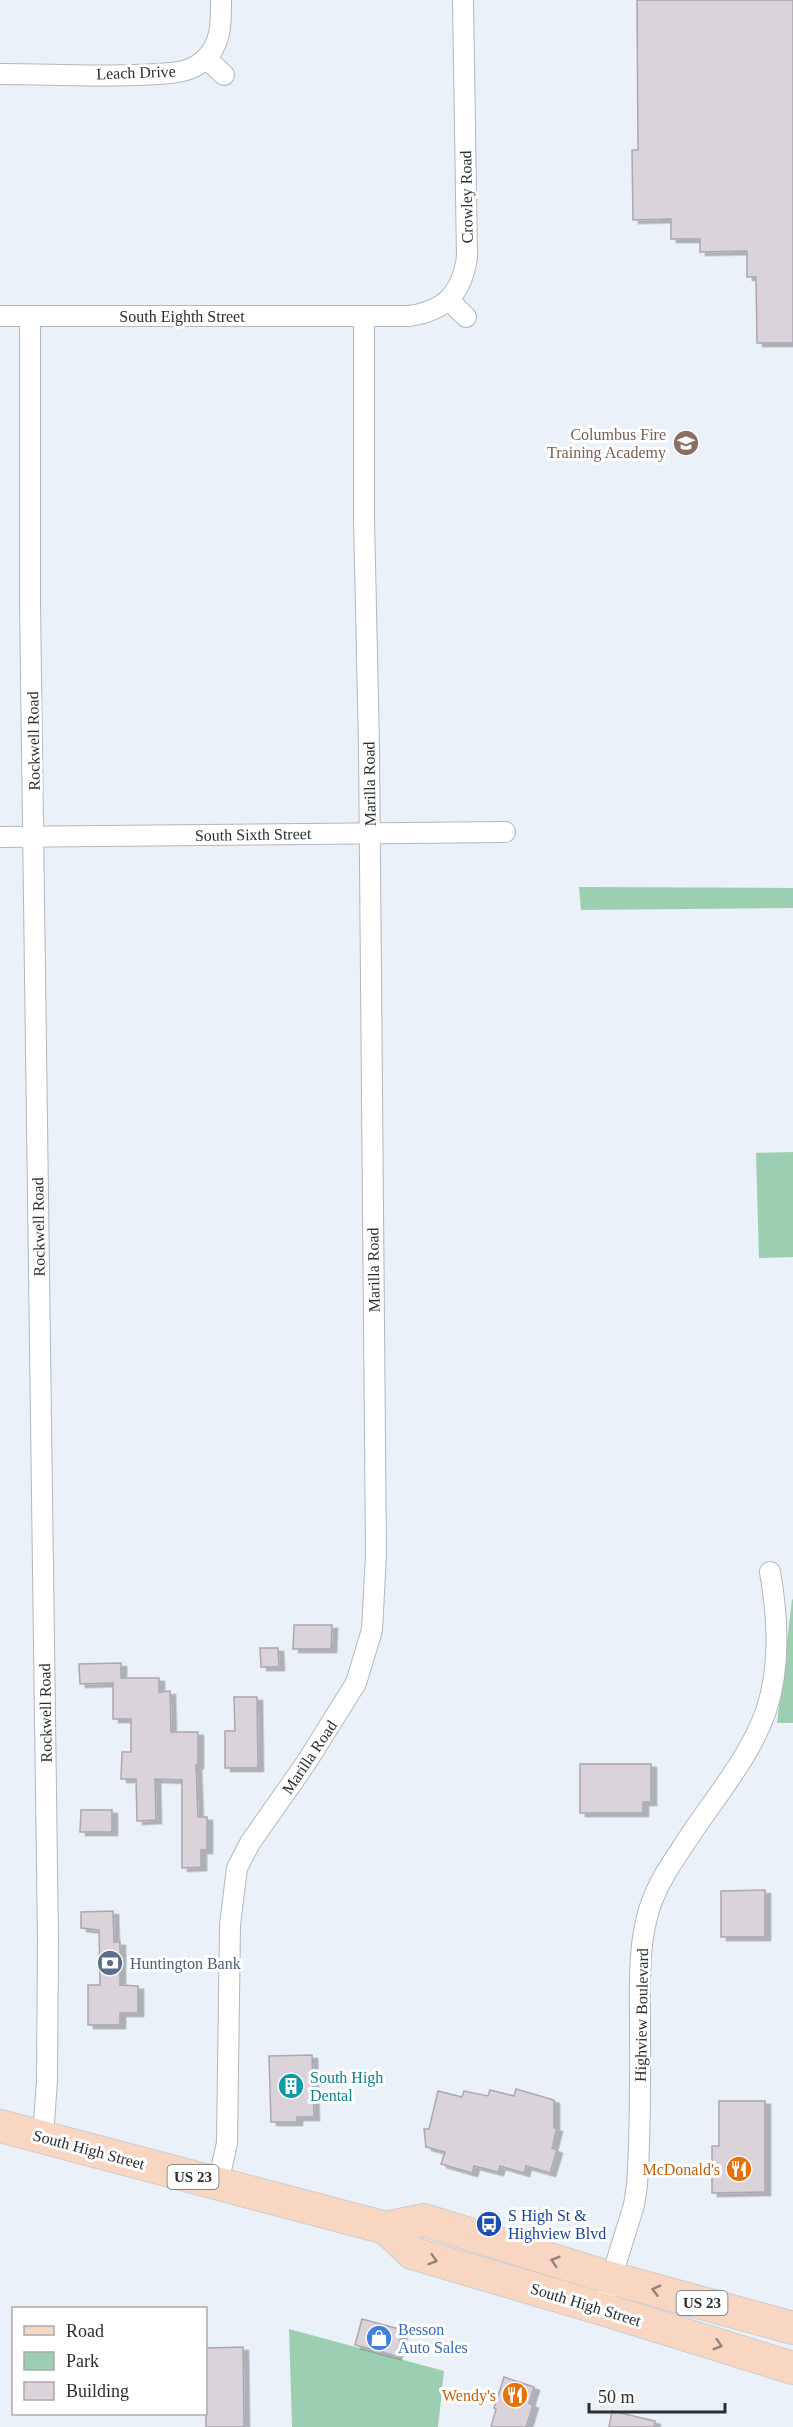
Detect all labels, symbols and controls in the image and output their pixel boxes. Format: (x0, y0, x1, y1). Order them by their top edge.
street label: Leach Drive (96, 63, 176, 82)
street label: Crowley Road (457, 150, 477, 244)
street label: South Eighth Street (119, 308, 245, 326)
place label: Columbus Fire Training Academy (547, 426, 666, 462)
school or university icon: Columbus Fire Training Academy (671, 428, 701, 458)
street label: Rockwell Road (24, 691, 43, 791)
street label: Marilla Road (360, 741, 379, 827)
street label: South Sixth Street (195, 825, 312, 844)
street label: Rockwell Road (29, 1177, 48, 1277)
street label: Marilla Road (364, 1227, 383, 1313)
street label: Rockwell Road (36, 1663, 55, 1763)
street label: Marilla Road (279, 1717, 340, 1797)
bank icon: Huntington Bank (95, 1948, 125, 1978)
street label: Highview Boulevard (632, 1948, 652, 2082)
place label: Huntington Bank (130, 1955, 241, 1973)
place label: South High Dental (310, 2069, 383, 2104)
building icon: South High Dental (276, 2071, 306, 2101)
street label: South High Street (31, 2126, 147, 2174)
restaurant icon: McDonald's (724, 2154, 754, 2184)
place label: McDonald's (642, 2161, 720, 2178)
road number: US 23 (168, 2165, 218, 2189)
place label: S High St & Highview Blvd (508, 2207, 606, 2243)
bus stop icon: S High St & Highview Blvd (474, 2209, 504, 2239)
one-way arrow (427, 2253, 438, 2265)
one-way arrow (550, 2256, 561, 2268)
street label: South High Street (528, 2280, 644, 2330)
one-way arrow (651, 2285, 661, 2297)
road number: US 23 (676, 2291, 728, 2315)
legend (12, 2307, 207, 2415)
text: Road (66, 2321, 104, 2341)
place label: Besson Auto Sales (398, 2321, 468, 2356)
shop icon: Besson Auto Sales (364, 2323, 394, 2353)
one-way arrow (712, 2338, 723, 2350)
text: Park (66, 2351, 99, 2371)
scale bar (589, 2376, 726, 2414)
restaurant icon: Wendy's (500, 2380, 530, 2410)
text: Building (66, 2381, 129, 2401)
place label: Wendy's (442, 2387, 496, 2405)
text: 50 m (598, 2387, 635, 2407)

